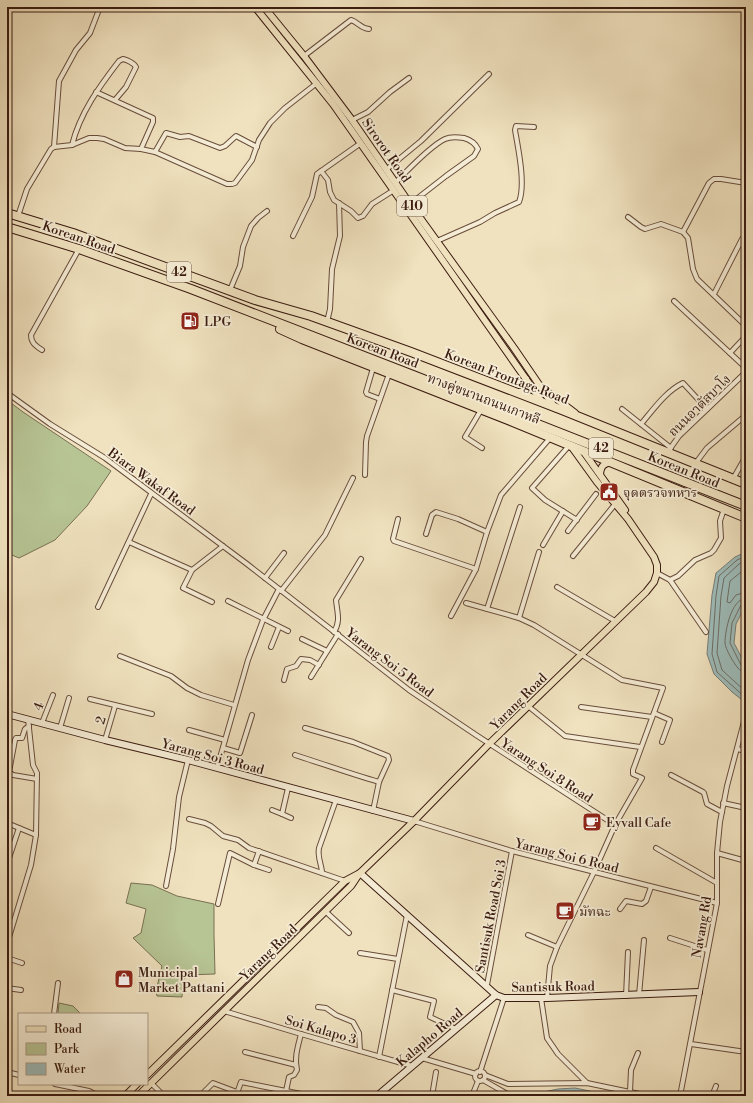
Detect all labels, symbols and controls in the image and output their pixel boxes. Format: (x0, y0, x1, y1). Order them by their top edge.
street label: Sirorot Road (358, 115, 414, 186)
road number: 410 (397, 196, 427, 216)
street label: Korean Road (40, 218, 118, 258)
road number: 42 (167, 262, 191, 282)
fuel station icon: LPG (179, 310, 201, 332)
place label: LPG (204, 314, 231, 330)
street label: Korean Road (344, 330, 422, 372)
street label: Korean Frontage Road (442, 346, 572, 408)
street label: ทางคู่ขนานถนนเกาหลี (425, 370, 542, 428)
street label: ถนนอาตัสบาโง (665, 371, 734, 440)
road number: 42 (589, 438, 613, 458)
street label: Biara Wakaf Road (104, 444, 199, 519)
street label: Korean Road (645, 448, 722, 492)
public building icon: จุดตรวจทหาร (598, 481, 620, 503)
place label: จุดตรวจทหาร (623, 485, 697, 501)
street label: Yarang Soi 5 Road (342, 624, 437, 701)
street label: Yarang Road (486, 669, 551, 734)
street label: 4 (30, 700, 48, 713)
street label: 2 (92, 714, 110, 726)
street label: Yarang Soi 3 Road (159, 735, 266, 779)
street label: Yarang Soi 8 Road (497, 735, 596, 807)
cafe icon: Eyvall Cafe (581, 811, 603, 833)
place label: Eyvall Cafe (606, 815, 672, 831)
street label: Yarang Soi 6 Road (512, 835, 621, 877)
street label: Santisuk Road Soi 3 (472, 858, 510, 974)
street label: Navang Rd (689, 894, 715, 959)
cafe icon: มัทฉะ (554, 900, 576, 922)
place label: มัทฉะ (579, 904, 611, 920)
street label: Yarang Road (236, 921, 301, 985)
place label: Municipal Market Pattani (138, 965, 225, 996)
shop icon: Municipal Market Pattani (113, 968, 135, 990)
street label: Santisuk Road (511, 978, 595, 996)
street label: Kalapho Road (393, 1005, 467, 1070)
street label: Soi Kalapo 3 (283, 1012, 358, 1048)
legend (18, 1013, 148, 1085)
text: Road (54, 1022, 82, 1037)
text: Park (54, 1042, 80, 1057)
text: Water (53, 1062, 86, 1077)

